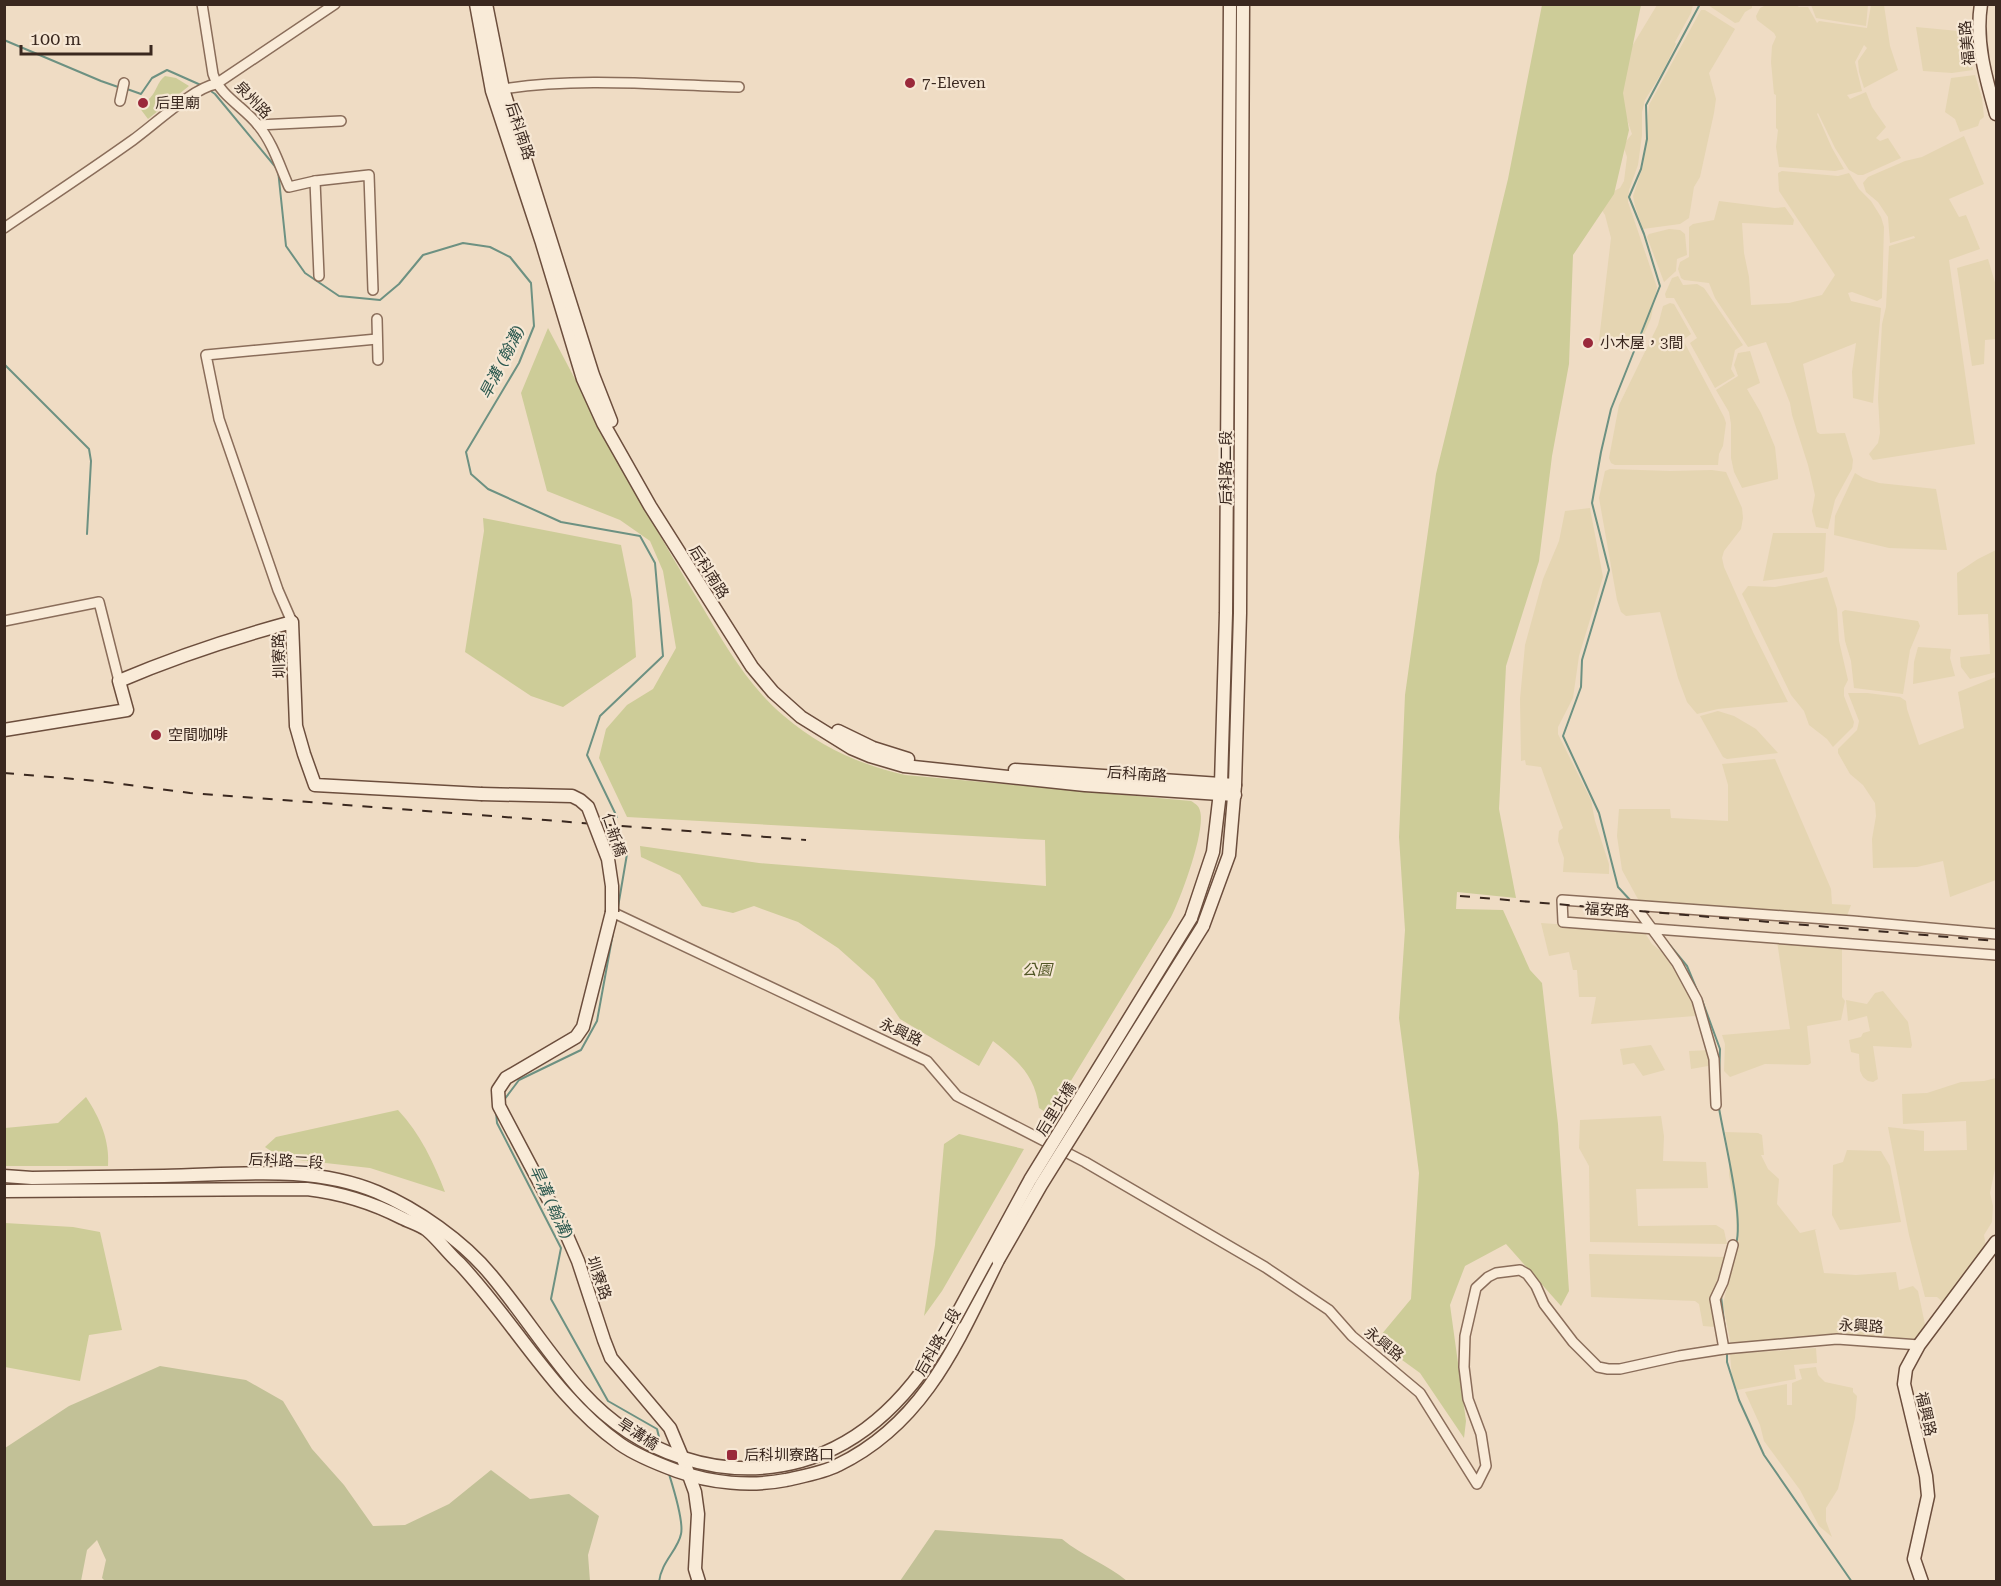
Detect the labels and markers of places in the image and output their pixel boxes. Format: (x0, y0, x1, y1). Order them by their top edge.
place label: 7-Eleven (922, 74, 986, 92)
marker: 7-Eleven (903, 76, 917, 90)
place label: 后里廟 (155, 94, 200, 112)
marker: 后里廟 (136, 96, 150, 110)
place label: 小木屋，3間 (1600, 334, 1683, 352)
marker: 小木屋，3間 (1581, 336, 1595, 350)
place label: 空間咖啡 (168, 726, 228, 744)
marker: 空間咖啡 (149, 728, 163, 742)
place label: 后科圳寮路口 (744, 1446, 834, 1464)
marker: 后科圳寮路口 (725, 1448, 739, 1462)

